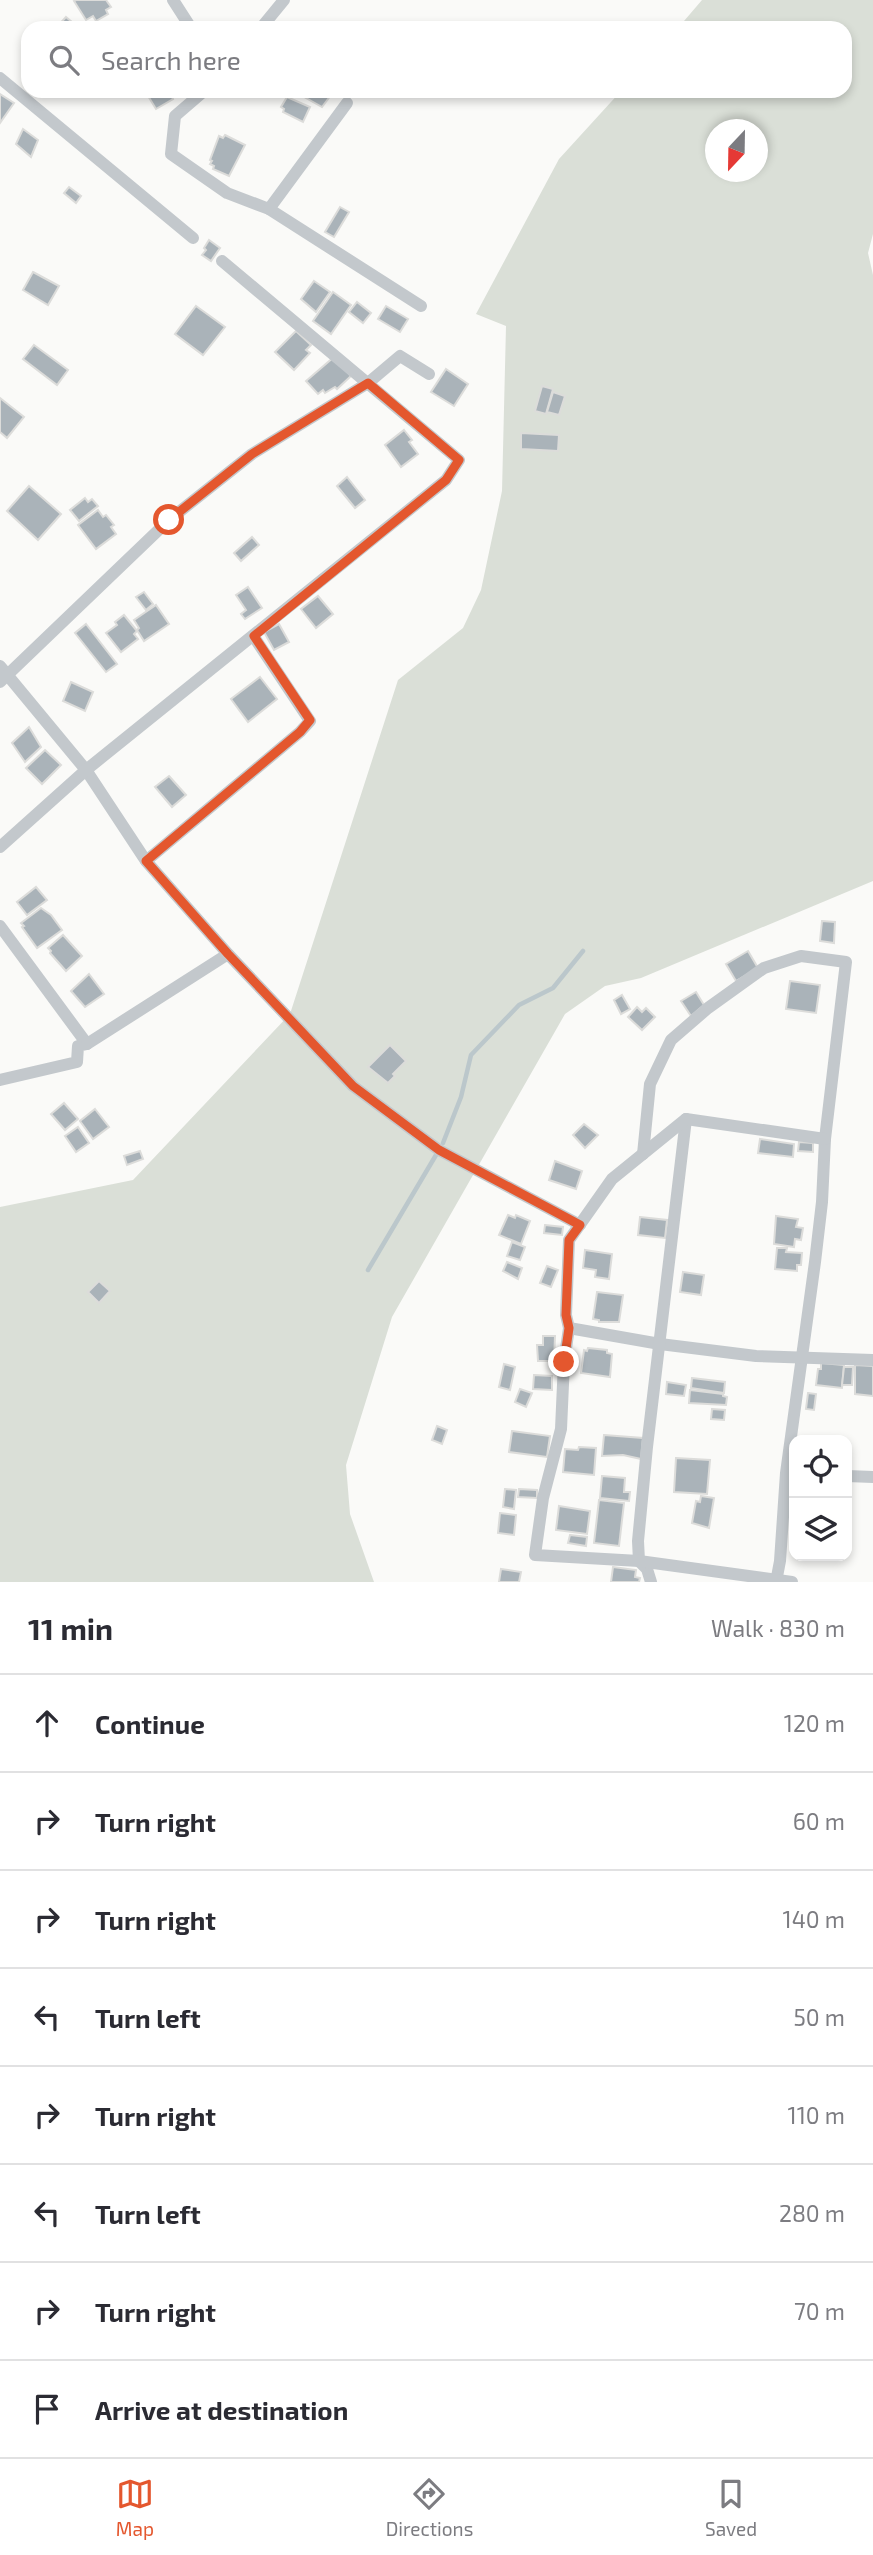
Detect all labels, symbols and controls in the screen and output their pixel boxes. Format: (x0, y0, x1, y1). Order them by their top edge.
search box (21, 21, 852, 98)
icon: search (45, 41, 83, 79)
text: Search here (101, 44, 241, 75)
north arrow (705, 119, 768, 182)
route start (153, 504, 184, 535)
route end (548, 1346, 579, 1377)
map controls (789, 1435, 852, 1561)
button: locate (789, 1435, 852, 1498)
button: layers (789, 1498, 852, 1561)
text: 11 min (28, 1610, 113, 1646)
text: Walk · 830 m (711, 1614, 845, 1642)
icon: ahead (28, 1704, 66, 1742)
text: Continue (95, 1708, 205, 1739)
text: 120 m (784, 1709, 845, 1737)
icon: right (28, 1802, 66, 1840)
text: Turn right (95, 1806, 216, 1837)
text: 60 m (793, 1807, 845, 1835)
icon: right (28, 1900, 66, 1938)
text: Turn right (95, 1904, 216, 1935)
text: 140 m (783, 1905, 845, 1933)
icon: left (28, 1998, 66, 2036)
text: Turn left (95, 2002, 201, 2033)
text: 50 m (794, 2003, 845, 2031)
icon: right (28, 2096, 66, 2134)
text: Turn right (95, 2100, 216, 2131)
text: 110 m (788, 2101, 845, 2129)
icon: left (28, 2194, 66, 2232)
text: Turn left (95, 2198, 201, 2229)
text: 280 m (779, 2199, 845, 2227)
icon: right (28, 2292, 66, 2330)
text: Turn right (95, 2296, 216, 2327)
text: 70 m (794, 2297, 845, 2325)
icon: arrive (28, 2390, 66, 2428)
text: Arrive at destination (95, 2394, 348, 2425)
tab: Map (116, 2475, 154, 2540)
tab: Directions (386, 2475, 473, 2540)
tab: Saved (705, 2475, 757, 2540)

